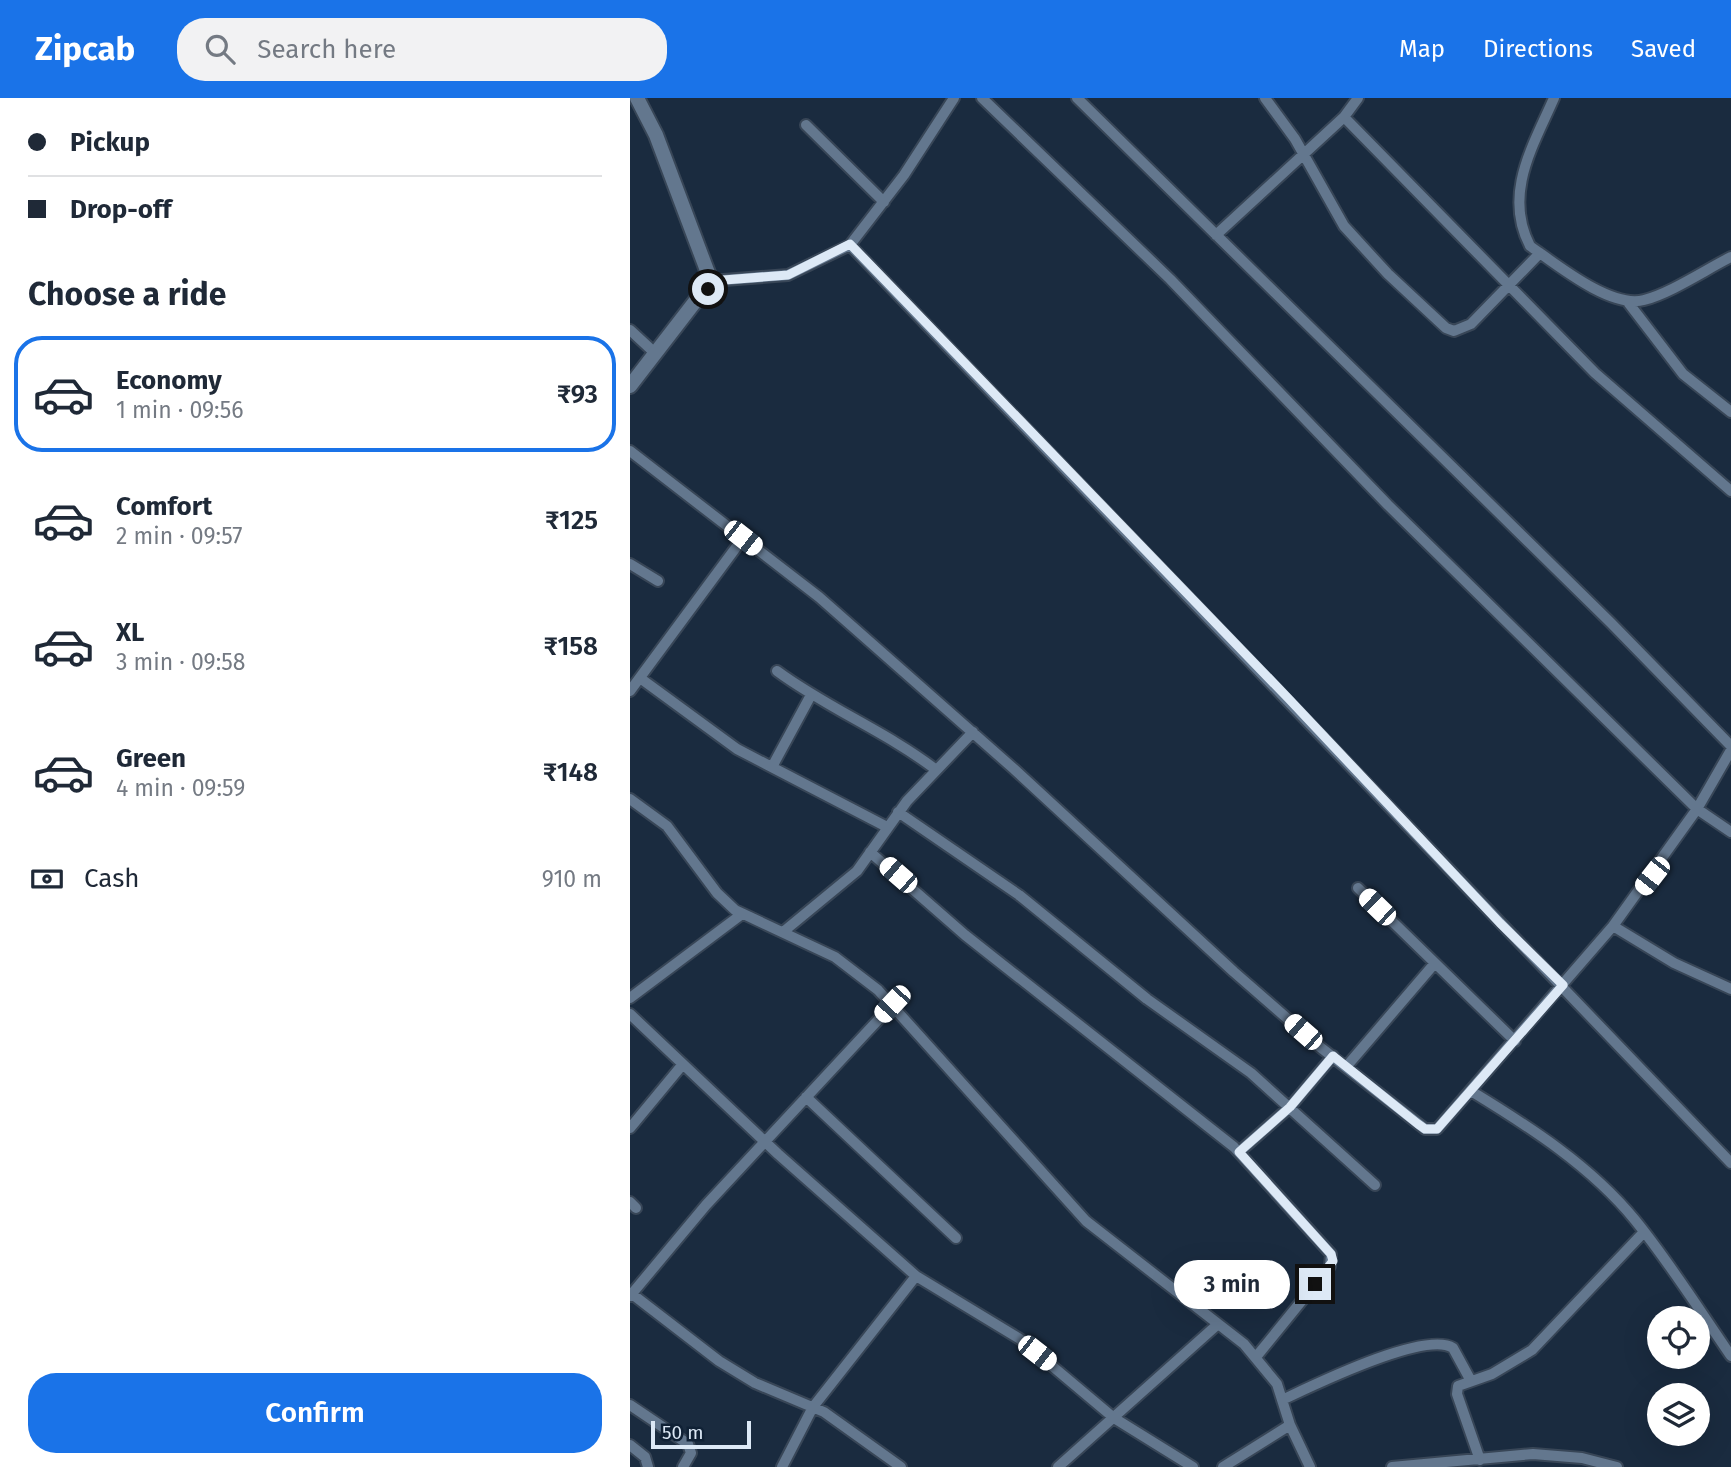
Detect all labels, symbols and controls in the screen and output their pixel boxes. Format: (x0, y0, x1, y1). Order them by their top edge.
search box (177, 18, 667, 81)
text: Zipcab (35, 29, 135, 69)
icon: search (201, 30, 239, 68)
text: Search here (257, 34, 396, 65)
text: Map (1399, 35, 1445, 63)
text: Directions (1483, 35, 1593, 63)
text: Saved (1631, 35, 1696, 63)
text: Pickup (70, 127, 150, 158)
text: Drop-off (70, 194, 172, 225)
route start (692, 273, 724, 305)
text: Choose a ride (28, 275, 226, 313)
icon: car (32, 363, 95, 426)
text: Economy (116, 365, 222, 396)
text: ₹93 (557, 379, 598, 410)
text: 1 min · 09:56 (116, 396, 244, 424)
icon: car (32, 489, 95, 552)
text: Comfort (116, 491, 212, 522)
text: ₹125 (545, 505, 598, 536)
car (720, 517, 767, 559)
text: 2 min · 09:57 (116, 522, 242, 550)
icon: car (32, 615, 95, 678)
text: XL (116, 617, 144, 648)
text: ₹158 (544, 631, 598, 662)
text: 3 min · 09:58 (116, 648, 245, 676)
icon: car (32, 741, 95, 804)
text: Green (116, 743, 186, 774)
text: ₹148 (543, 757, 598, 788)
text: 4 min · 09:59 (116, 774, 245, 802)
car (876, 853, 921, 897)
car (1631, 853, 1674, 899)
icon: cash (28, 860, 66, 898)
text: Cash (84, 863, 140, 894)
text: 910 m (542, 865, 602, 893)
car (1355, 885, 1400, 929)
car (870, 981, 915, 1027)
car (1281, 1010, 1326, 1054)
callout: 3 min (1175, 1260, 1290, 1308)
route end (1299, 1268, 1331, 1300)
text: 3 min (1204, 1270, 1260, 1298)
map controls (1647, 1306, 1710, 1446)
button: locate (1647, 1306, 1710, 1369)
car (1014, 1332, 1061, 1374)
button: Confirm (28, 1373, 602, 1453)
button: layers (1647, 1383, 1710, 1446)
scale bar (651, 1418, 751, 1450)
text: 50 m (662, 1421, 703, 1444)

